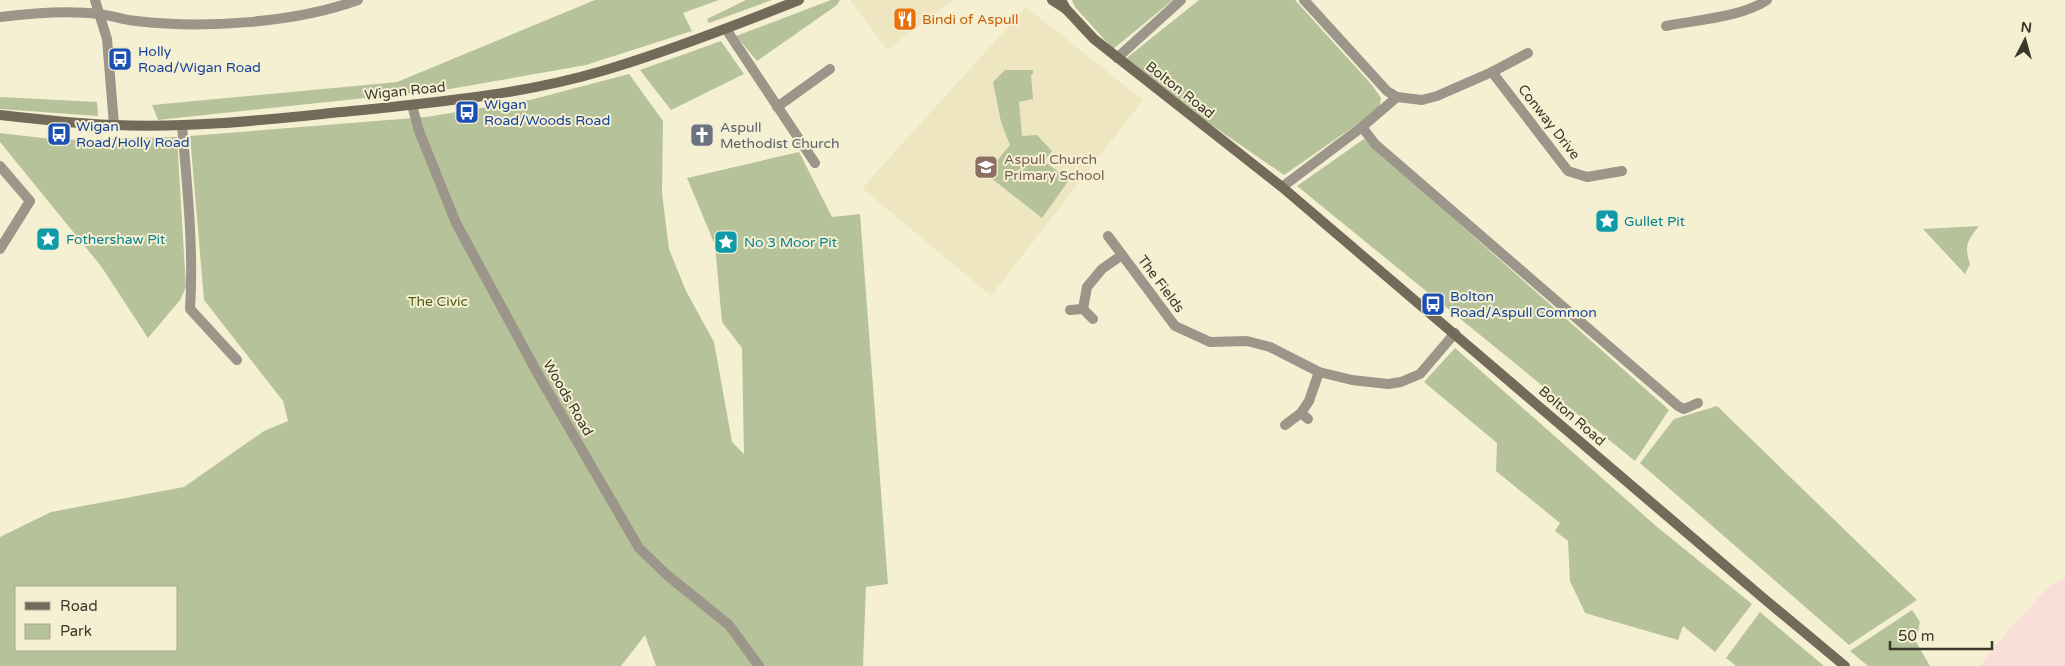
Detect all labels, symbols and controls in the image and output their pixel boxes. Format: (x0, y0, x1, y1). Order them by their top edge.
restaurant icon: Bindi of Aspull (892, 6, 918, 32)
place label: Bindi of Aspull (922, 11, 1019, 28)
north arrow (2000, 15, 2050, 65)
text: N (2020, 19, 2033, 37)
place label: Holly Road/Wigan Road (138, 43, 261, 76)
bus stop icon: Holly Road/Wigan Road (107, 46, 133, 72)
street label: Bolton Road (1142, 58, 1218, 122)
street label: Wigan Road (364, 78, 446, 104)
street label: Conway Drive (1514, 81, 1584, 163)
place label: Wigan Road/Woods Road (484, 96, 610, 129)
bus stop icon: Wigan Road/Woods Road (454, 99, 480, 125)
place label: Wigan Road/Holly Road (76, 118, 190, 151)
place label: Aspull Methodist Church (720, 119, 839, 152)
bus stop icon: Wigan Road/Holly Road (46, 121, 72, 147)
church icon: Aspull Methodist Church (689, 122, 715, 148)
place label: Aspull Church Primary School (1004, 151, 1105, 184)
school or university icon: Aspull Church Primary School (973, 154, 999, 180)
place icon: Gullet Pit (1594, 208, 1620, 234)
place label: Gullet Pit (1624, 213, 1686, 230)
place icon: Fothershaw Pit (35, 226, 61, 252)
place icon: No 3 Moor Pit (713, 229, 739, 255)
place label: Fothershaw Pit (66, 231, 166, 248)
place label: No 3 Moor Pit (744, 234, 838, 251)
street label: The Fields (1134, 252, 1188, 316)
place label: Bolton Road/Aspull Common (1450, 288, 1597, 321)
bus stop icon: Bolton Road/Aspull Common (1420, 291, 1446, 317)
park label: The Civic (408, 293, 468, 310)
street label: Woods Road (539, 357, 597, 439)
street label: Bolton Road (1535, 382, 1609, 450)
legend (15, 586, 178, 651)
text: Road (60, 597, 98, 615)
scale bar (1890, 618, 1992, 650)
text: Park (60, 622, 92, 640)
text: 50 m (1898, 627, 1935, 645)

